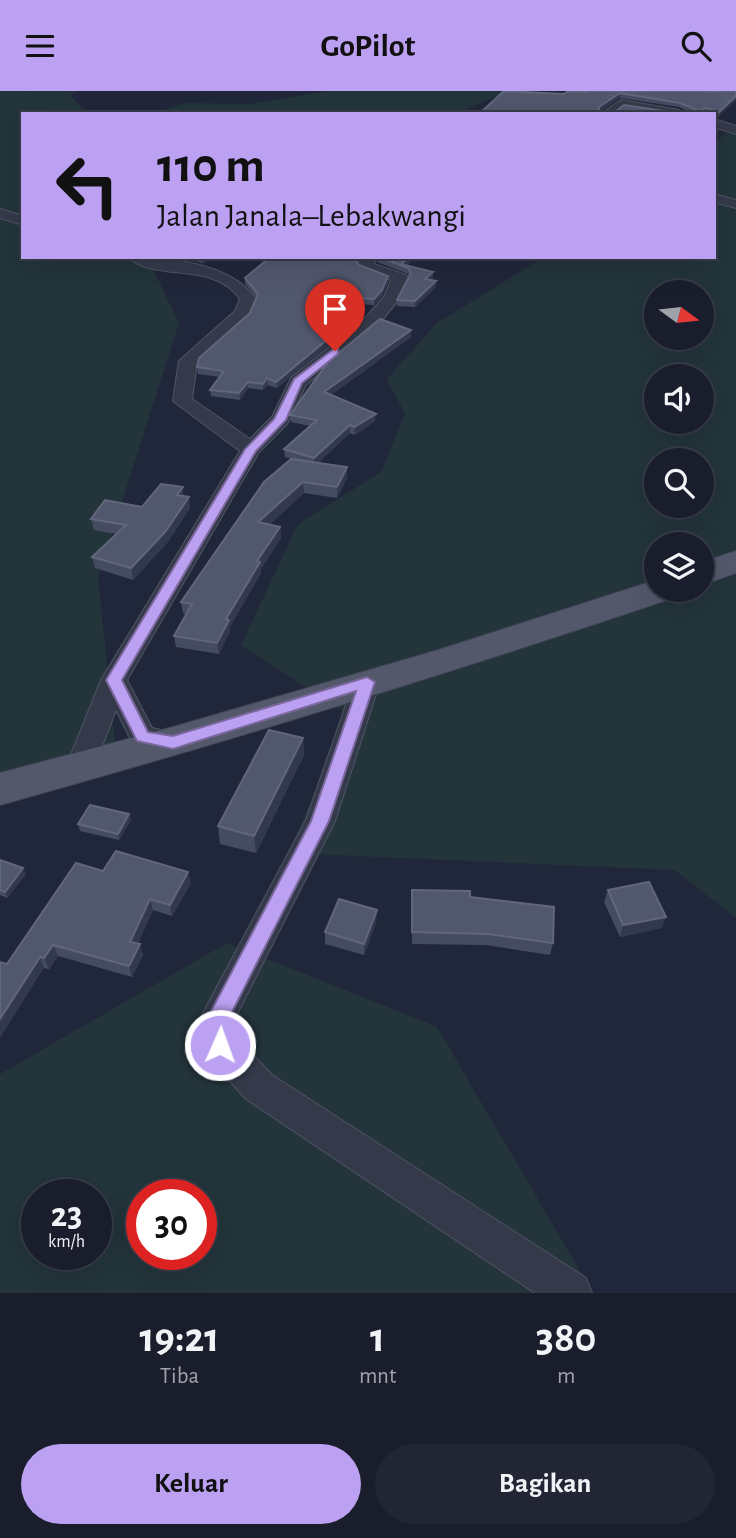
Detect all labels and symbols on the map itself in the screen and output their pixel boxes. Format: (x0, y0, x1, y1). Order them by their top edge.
pin (305, 279, 365, 351)
north arrow (644, 280, 714, 350)
position arrow (183, 1008, 257, 1082)
speed limit sign: 30 (126, 1179, 217, 1270)

